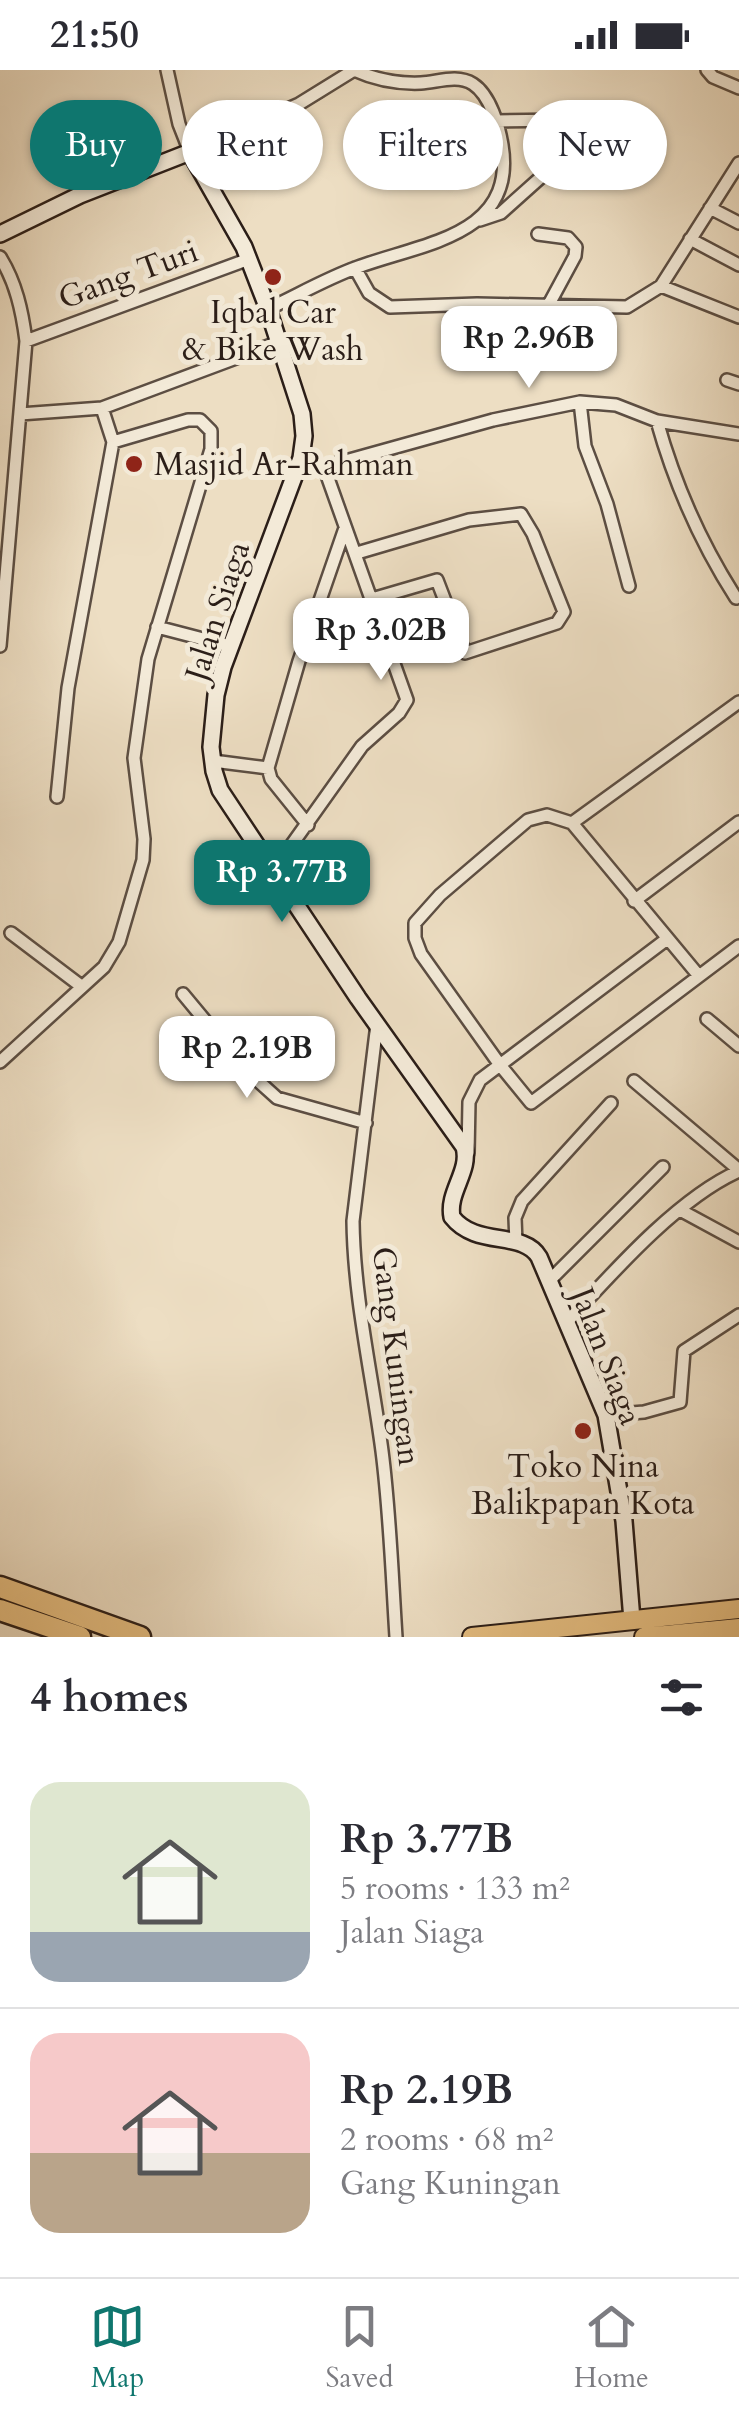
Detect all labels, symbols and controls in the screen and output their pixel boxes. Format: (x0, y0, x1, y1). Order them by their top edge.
text: 21:50 (50, 9, 139, 61)
chip: Buy (30, 100, 162, 190)
chip: Rent (182, 100, 323, 190)
chip: Filters (343, 100, 503, 190)
chip: New (523, 100, 667, 190)
street label: Gang Turi (52, 229, 204, 321)
marker: Iqbal Car & Bike Wash (262, 266, 284, 288)
place label: Iqbal Car & Bike Wash (183, 291, 364, 372)
pin: Rp 2.96B (426, 306, 632, 391)
text: Rp 2.96B (463, 316, 595, 360)
place label: Masjid Ar-Rahman (154, 443, 414, 487)
marker: Masjid Ar-Rahman (123, 453, 145, 475)
street label: Jalan Siaga (174, 536, 261, 690)
pin: Rp 3.02B (278, 598, 484, 683)
text: Rp 3.02B (315, 608, 447, 652)
pin: Rp 3.77B (179, 840, 385, 925)
text: Rp 3.77B (216, 850, 348, 894)
pin: Rp 2.19B (144, 1016, 350, 1101)
text: Rp 2.19B (181, 1026, 313, 1070)
street label: Gang Kuningan (361, 1244, 431, 1468)
street label: Jalan Siaga (558, 1278, 652, 1432)
marker: Toko Nina Balikpapan Kota (572, 1420, 594, 1442)
place label: Toko Nina Balikpapan Kota (471, 1445, 695, 1526)
text: 4 homes (30, 1669, 188, 1726)
icon: filters (654, 1670, 709, 1725)
text: Rp 3.77B (340, 1810, 513, 1867)
icon: home (110, 1822, 230, 1942)
text: 5 rooms · 133 m² (340, 1867, 570, 1911)
text: Jalan Siaga (340, 1911, 484, 1955)
text: Rp 2.19B (340, 2061, 513, 2118)
icon: home (110, 2073, 230, 2193)
text: 2 rooms · 68 m² (340, 2118, 553, 2162)
text: Gang Kuningan (340, 2162, 561, 2206)
tab: Map (90, 2299, 145, 2397)
tab: Saved (326, 2299, 393, 2397)
tab: Home (574, 2299, 649, 2397)

